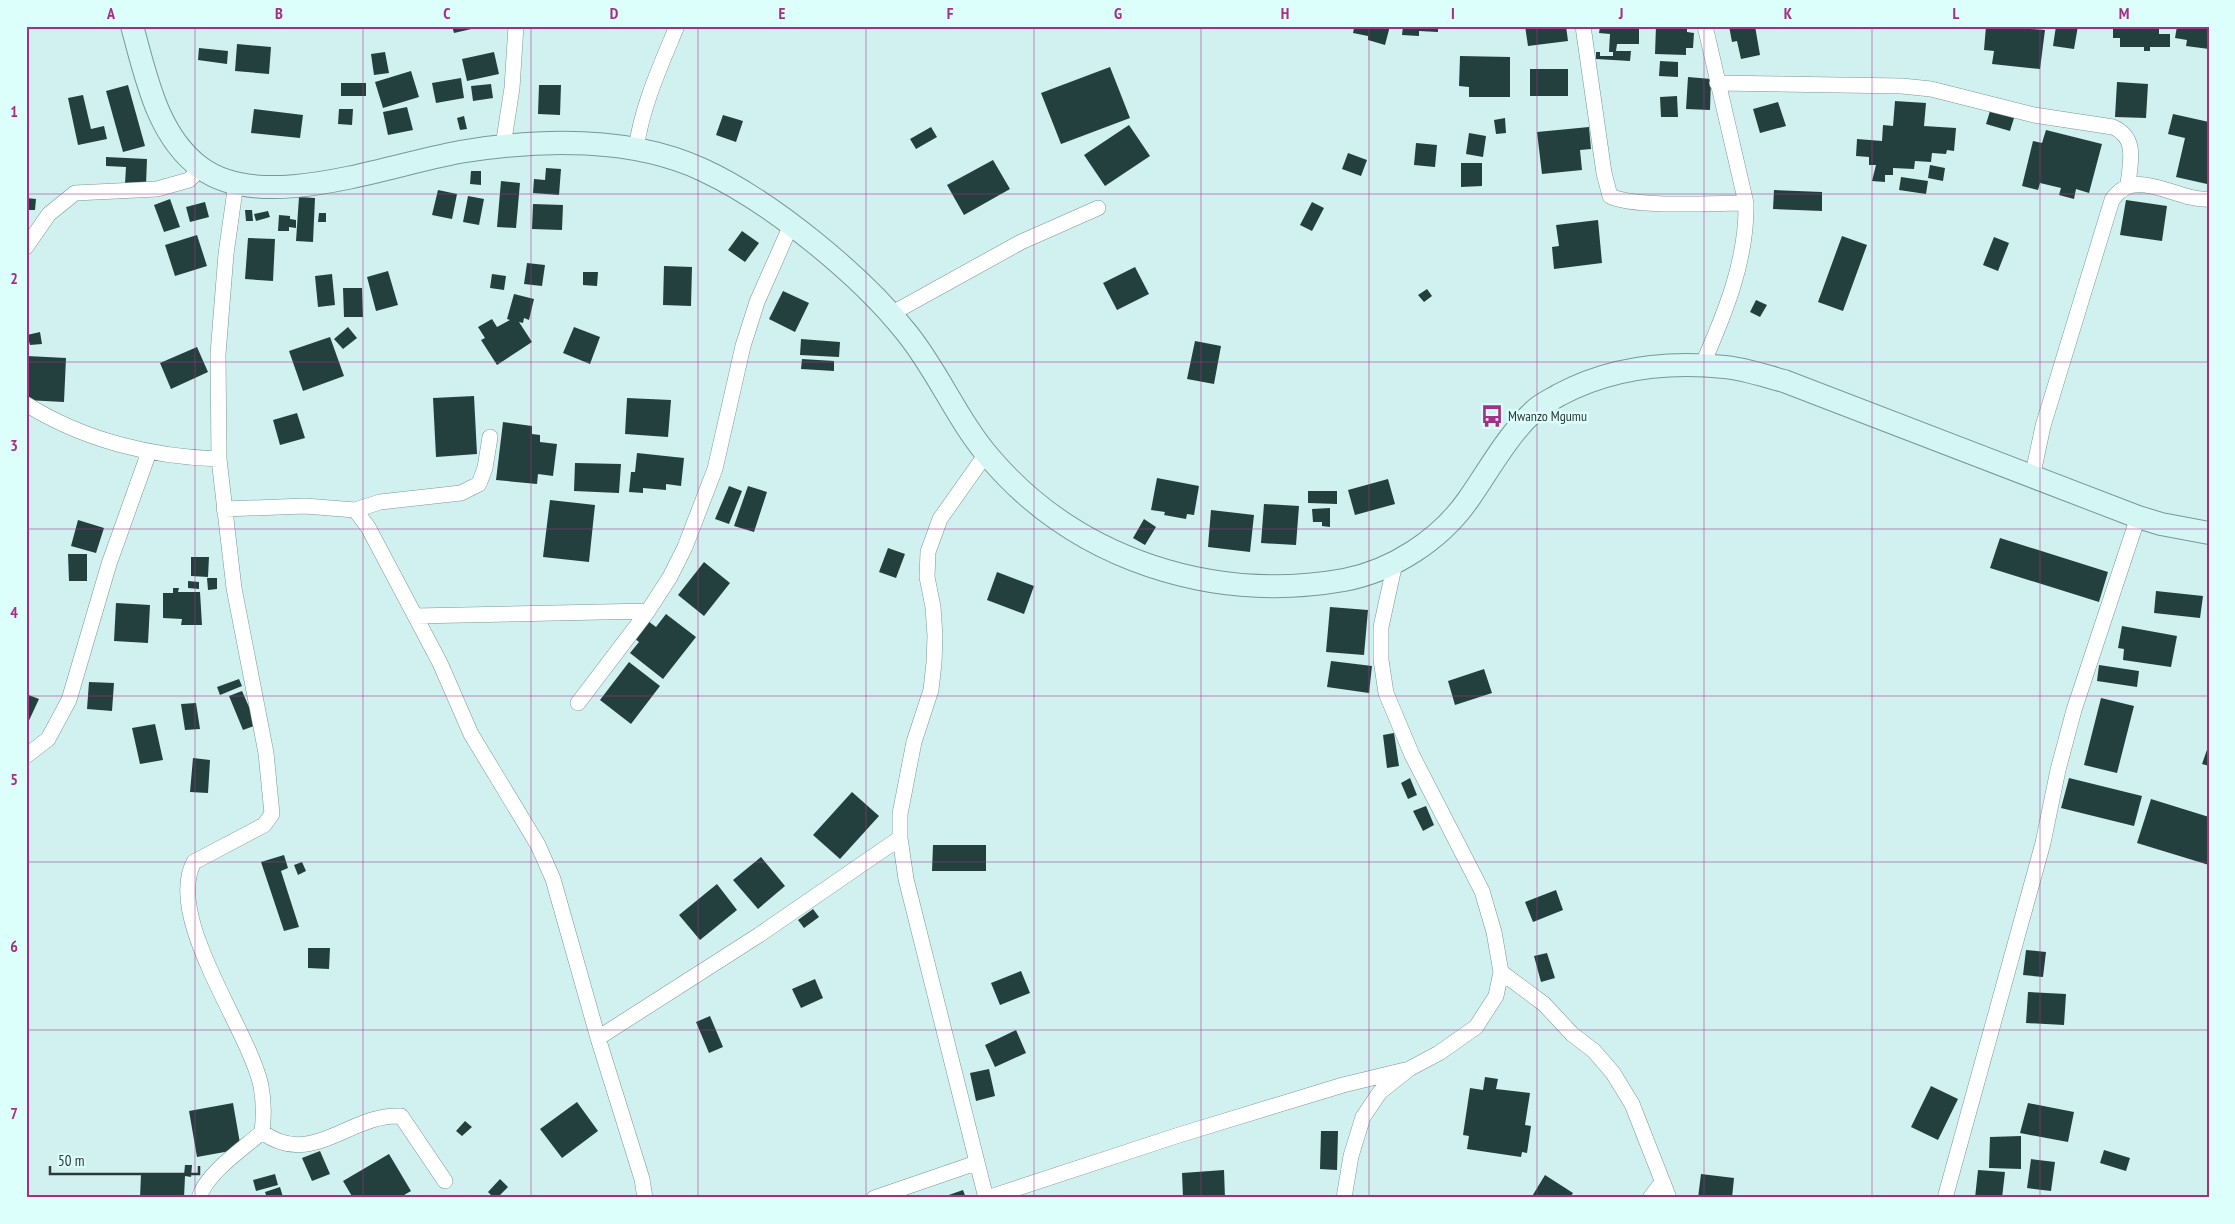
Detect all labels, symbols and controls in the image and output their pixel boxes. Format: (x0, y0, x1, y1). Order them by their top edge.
text: A (106, 3, 116, 23)
text: B (275, 3, 283, 23)
text: C (443, 3, 451, 23)
text: D (610, 3, 619, 23)
text: E (779, 3, 786, 23)
text: F (947, 3, 954, 23)
text: G (1114, 3, 1122, 23)
text: H (1281, 3, 1289, 23)
text: I (1451, 3, 1455, 23)
text: J (1618, 3, 1623, 23)
text: K (1784, 3, 1793, 23)
text: L (1953, 3, 1960, 23)
text: M (2119, 3, 2129, 23)
text: 1 (10, 101, 18, 121)
text: 2 (10, 268, 18, 288)
bus stop icon: Mwanzo Mgumu (1479, 403, 1505, 429)
place label: Mwanzo Mgumu (1508, 407, 1587, 425)
text: 3 (10, 435, 18, 455)
text: 4 (10, 602, 18, 622)
text: 5 (10, 769, 18, 789)
text: 6 (10, 936, 18, 956)
text: 7 (10, 1103, 18, 1123)
scale bar (50, 1144, 199, 1176)
text: 50 m (58, 1151, 84, 1170)

